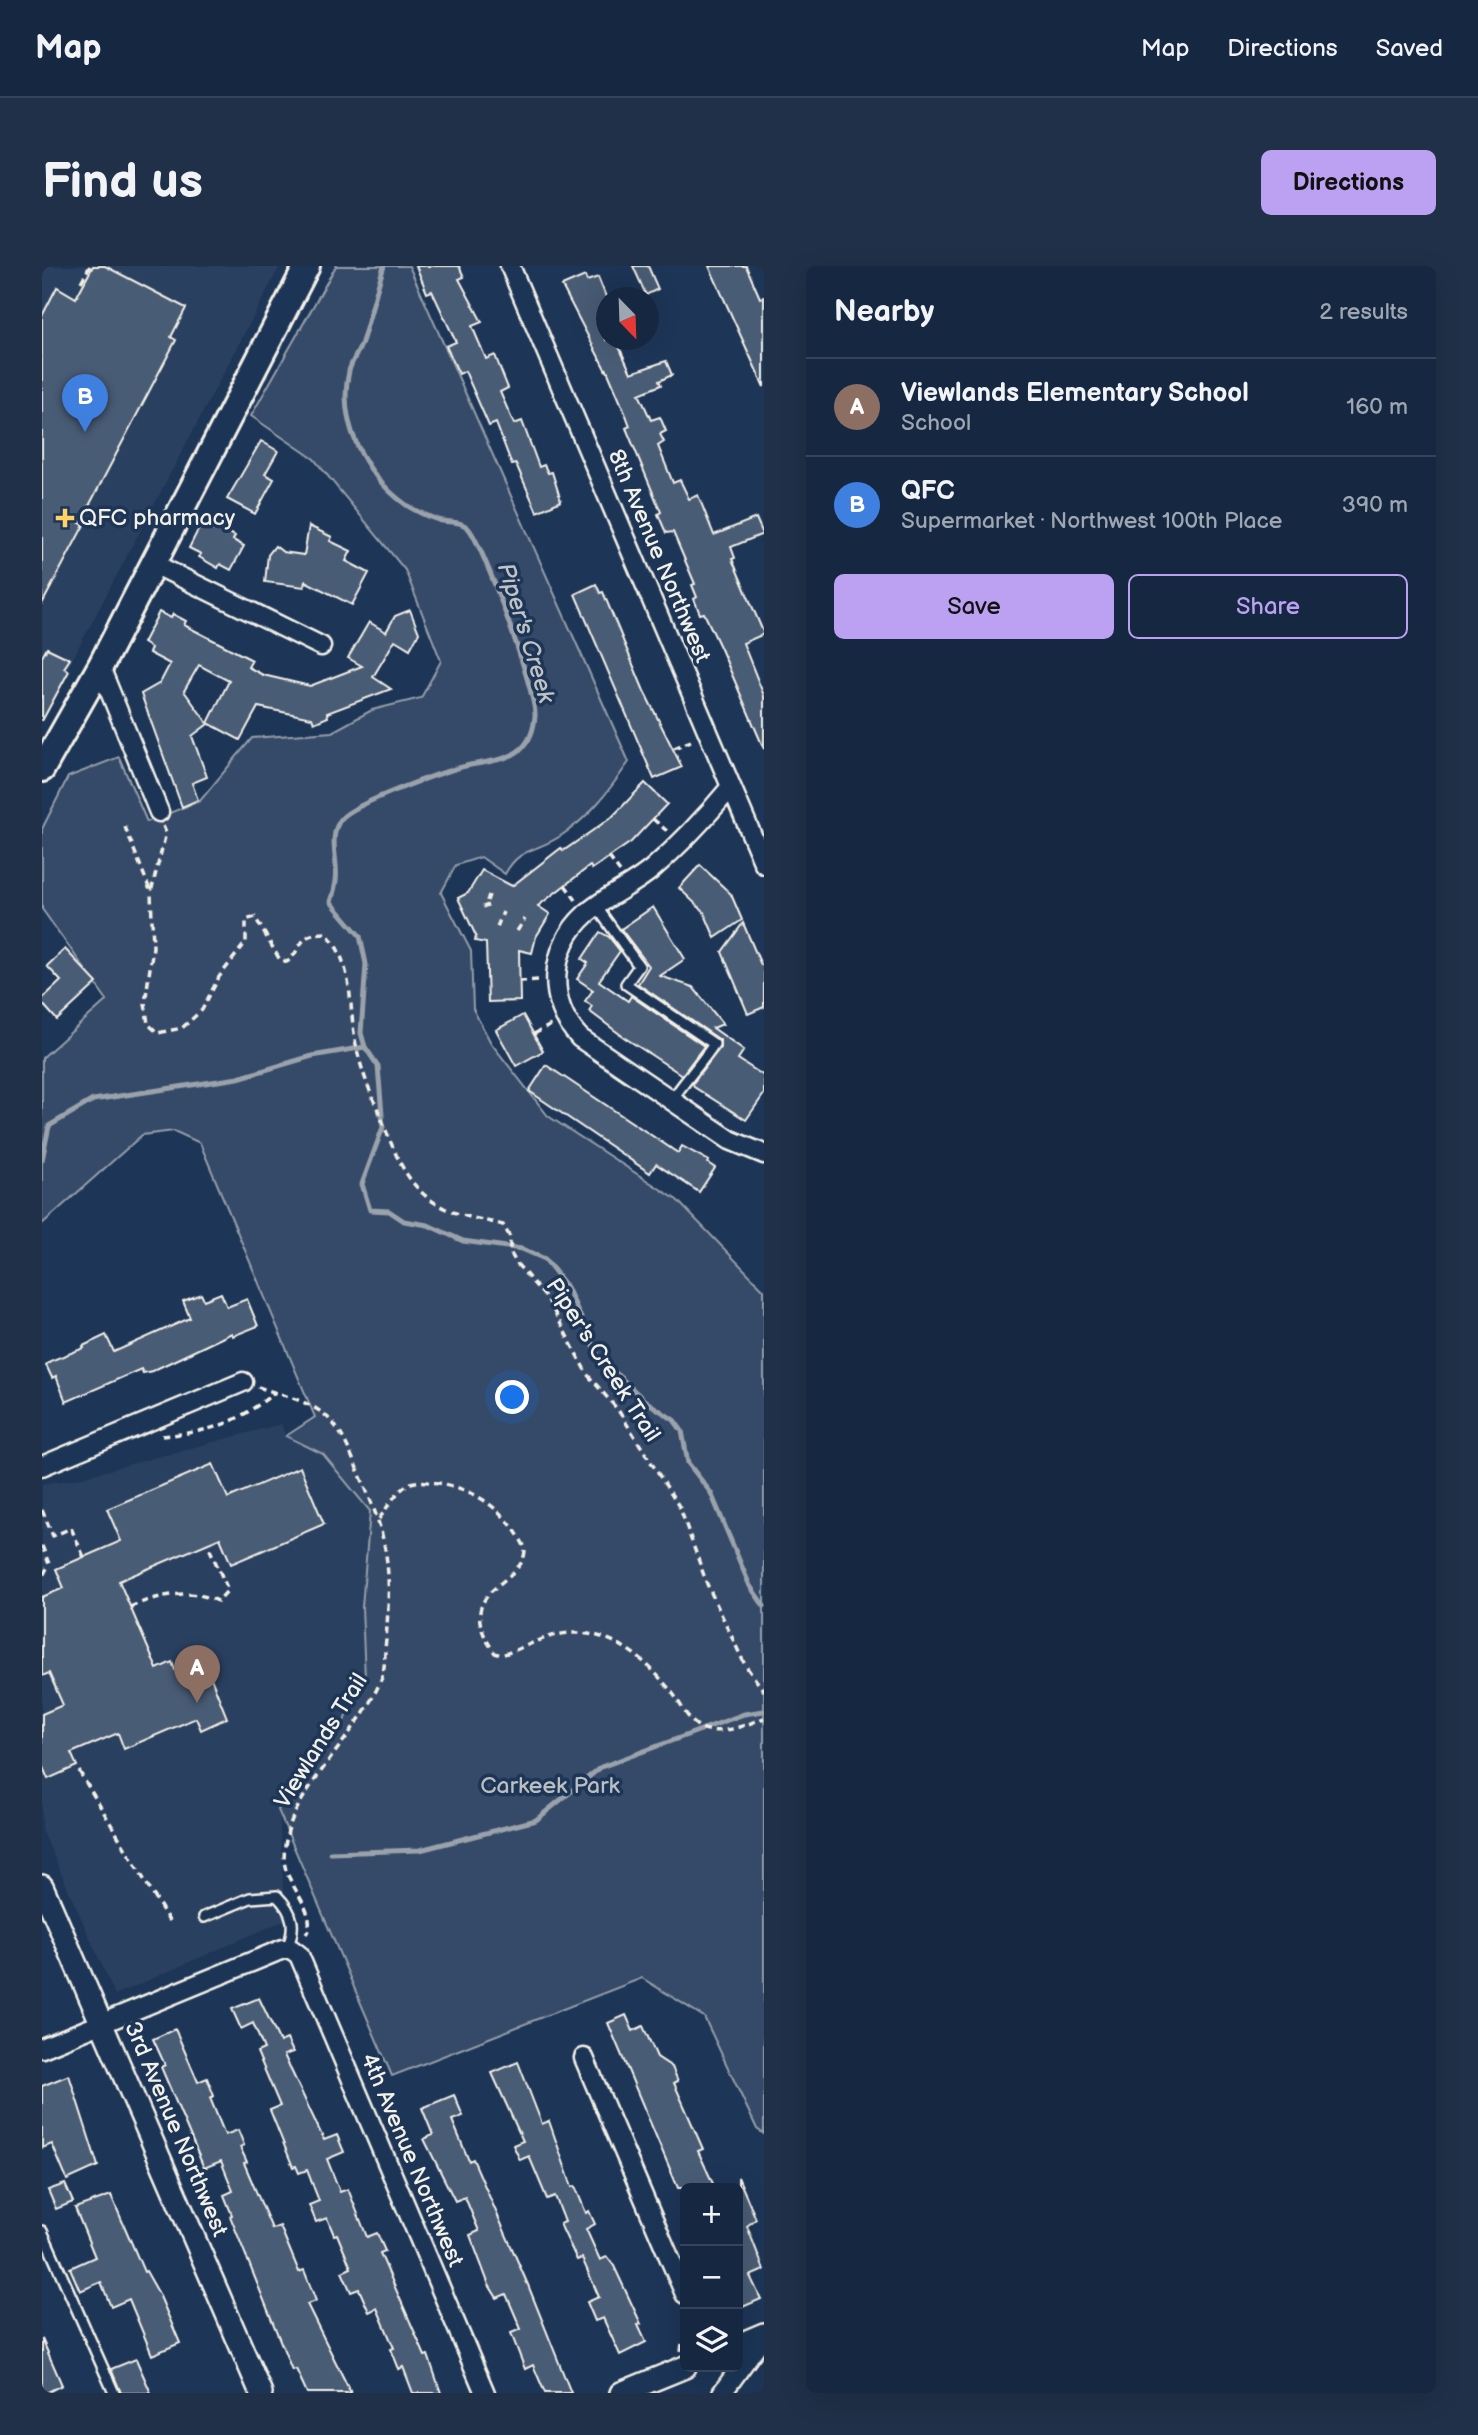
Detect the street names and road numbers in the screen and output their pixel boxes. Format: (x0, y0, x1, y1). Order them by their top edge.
street label: 8th Avenue Northwest (601, 445, 717, 667)
street label: Piper's Creek Trail (540, 1273, 666, 1447)
street label: Viewlands Trail (268, 1668, 374, 1814)
street label: 3rd Avenue Northwest (118, 2017, 234, 2241)
street label: 4th Avenue Northwest (354, 2049, 470, 2271)

